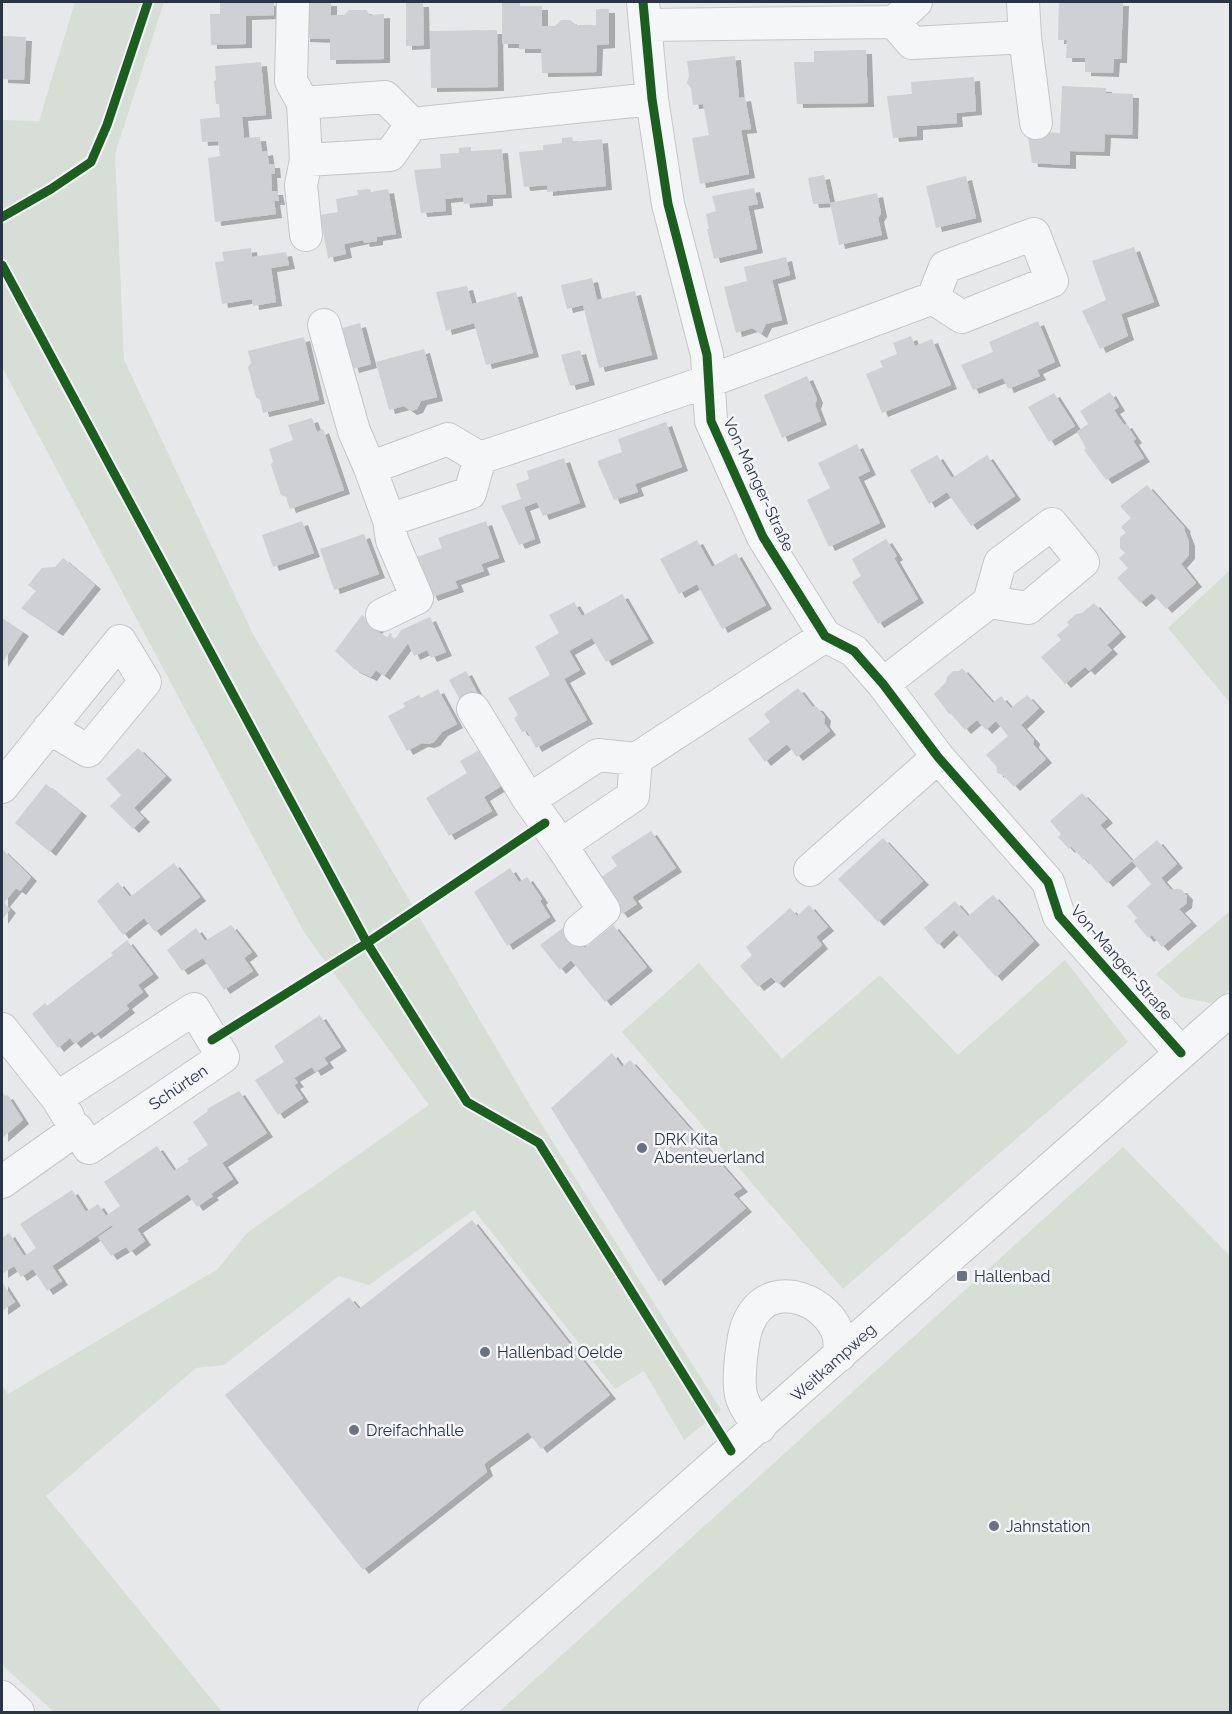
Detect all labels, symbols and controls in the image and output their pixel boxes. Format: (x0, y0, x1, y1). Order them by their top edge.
street label: Von-Manger-Straße (719, 414, 798, 554)
street label: Von-Manger-Straße (1067, 901, 1177, 1024)
street label: Schürten (145, 1061, 211, 1114)
place label: DRK Kita Abenteuerland (654, 1130, 765, 1167)
marker: DRK Kita Abenteuerland (635, 1141, 649, 1155)
place label: Hallenbad (974, 1267, 1050, 1286)
marker: Hallenbad (955, 1269, 969, 1283)
street label: Weitkampweg (787, 1319, 880, 1405)
place label: Hallenbad Oelde (497, 1343, 623, 1362)
marker: Hallenbad Oelde (478, 1345, 492, 1359)
place label: Dreifachhalle (366, 1421, 464, 1440)
marker: Dreifachhalle (347, 1423, 361, 1437)
place label: Jahnstation (1006, 1517, 1090, 1536)
marker: Jahnstation (987, 1519, 1001, 1533)

